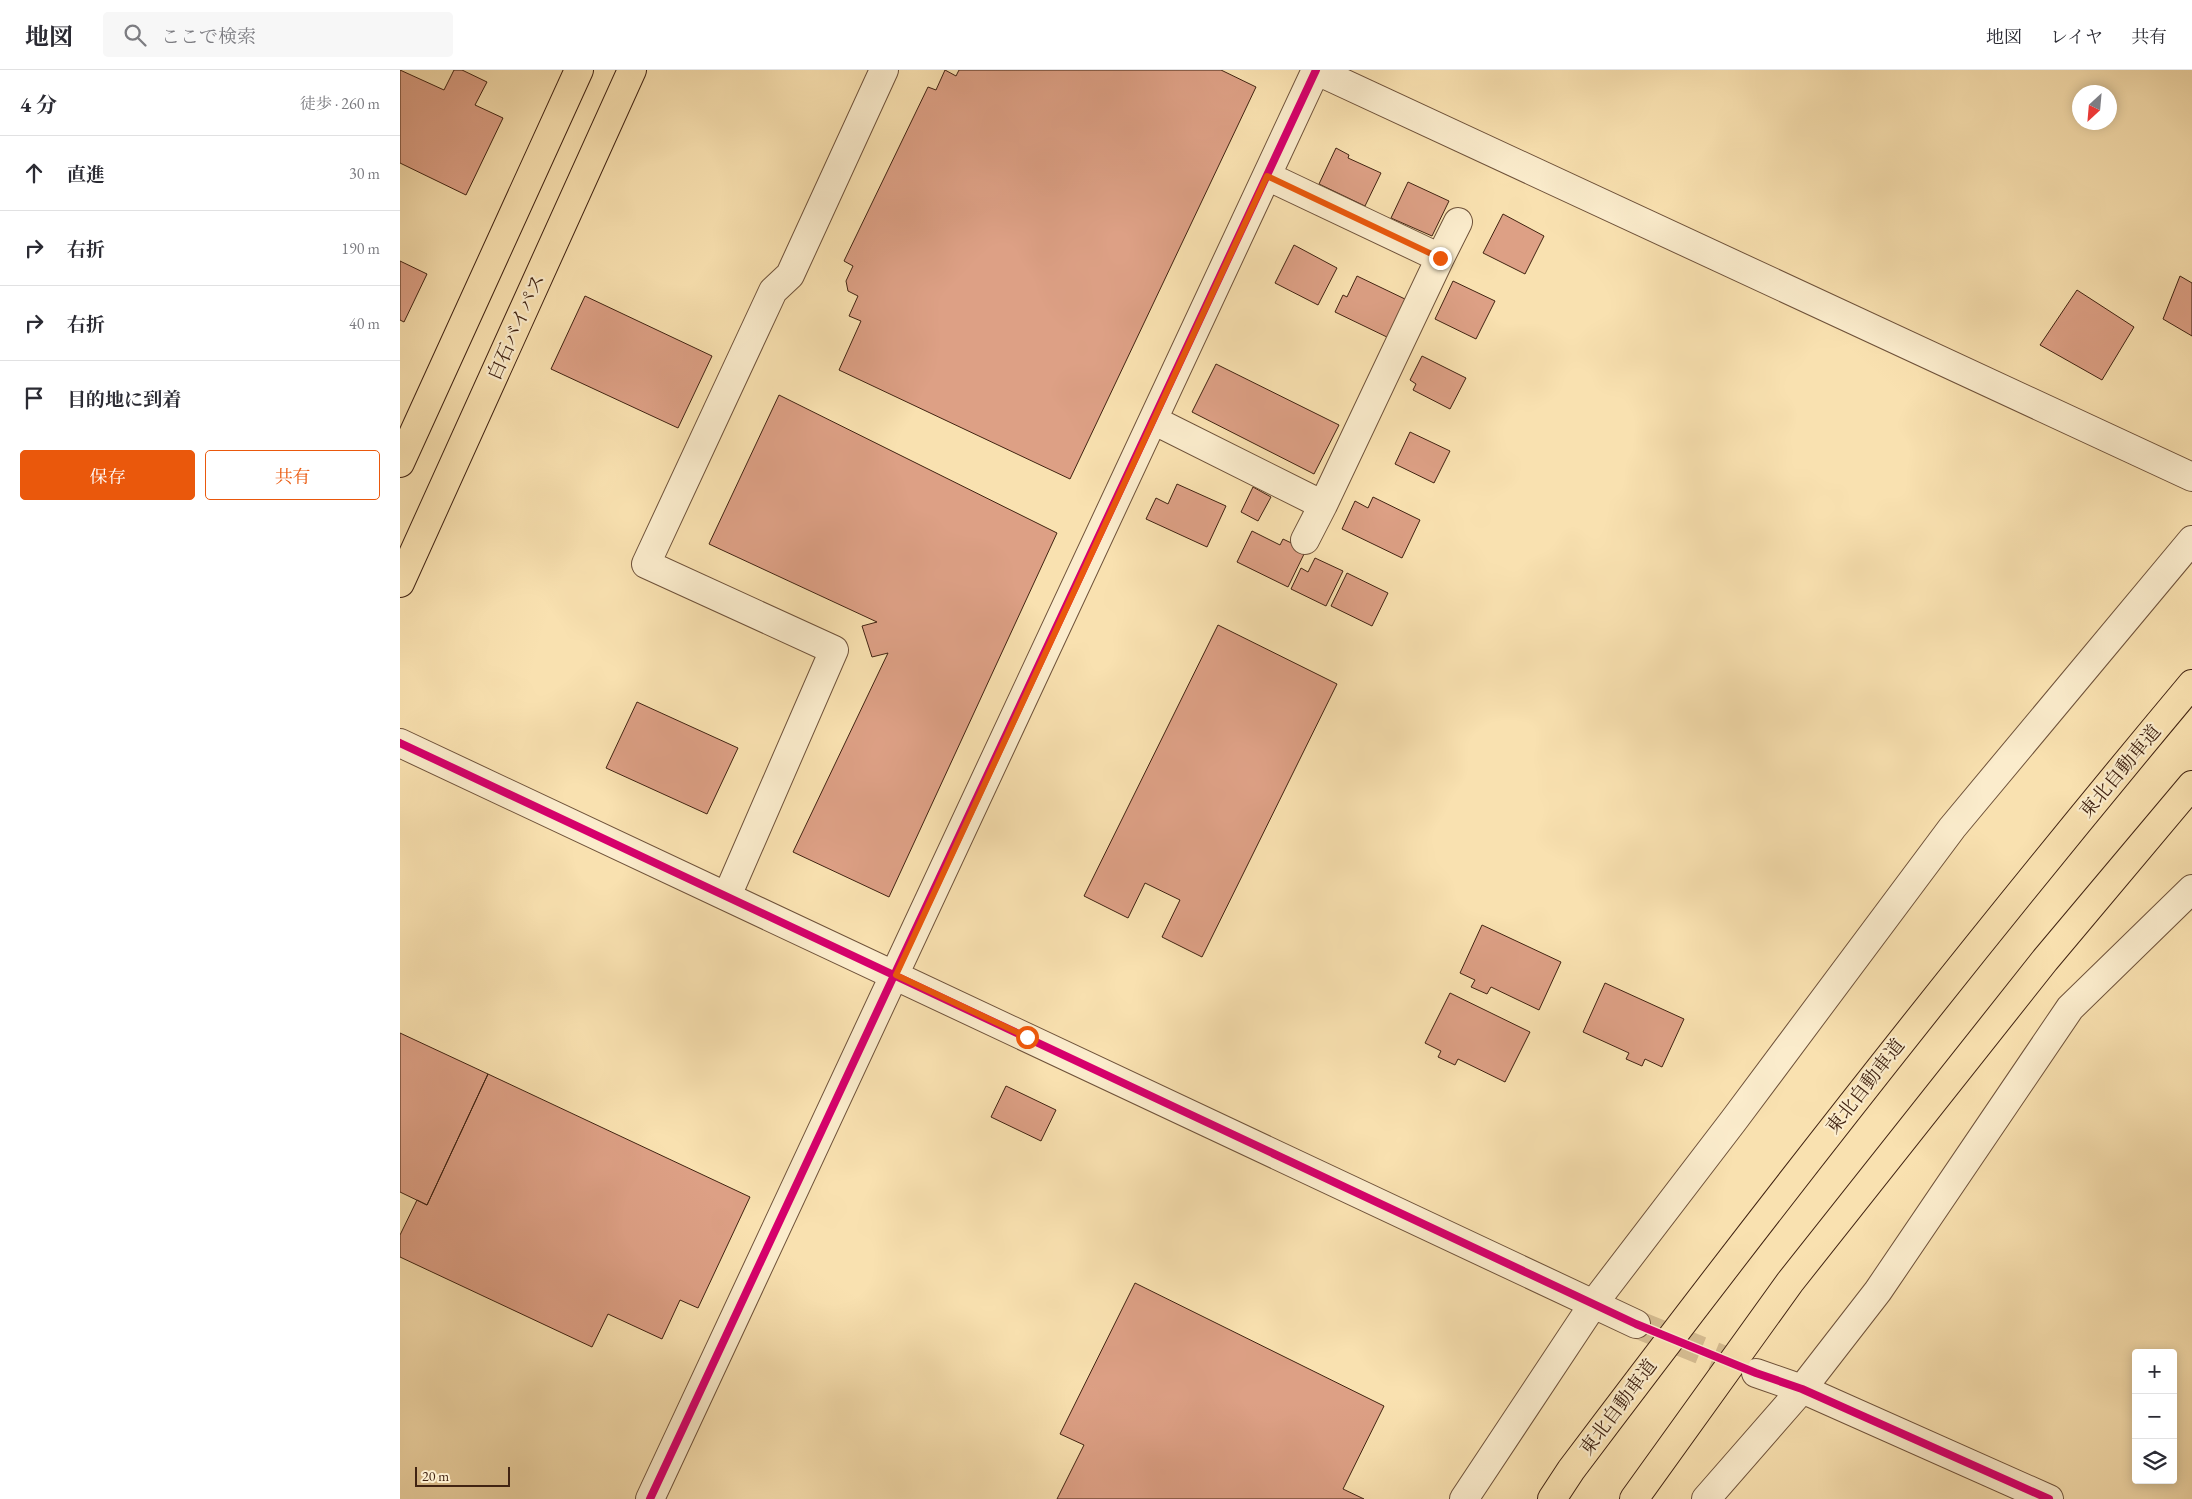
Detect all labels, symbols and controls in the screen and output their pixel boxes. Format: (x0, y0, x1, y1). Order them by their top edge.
search box (103, 12, 453, 57)
text: 地図 (25, 21, 73, 52)
icon: search (121, 21, 149, 49)
text: ここで検索 (161, 24, 256, 49)
text: 地図 (1986, 25, 2022, 48)
text: レイヤ (2050, 25, 2103, 48)
text: 共有 (2131, 25, 2167, 48)
north arrow (2072, 85, 2117, 130)
text: 4 分 (20, 91, 57, 118)
text: 徒歩 · 260 m (300, 93, 380, 114)
icon: ahead (20, 159, 48, 187)
text: 直進 (67, 162, 105, 187)
text: 30 m (349, 163, 380, 184)
icon: right (20, 234, 48, 262)
text: 右折 (67, 237, 105, 262)
text: 190 m (341, 238, 380, 259)
route end (1429, 247, 1452, 270)
street label: 白石バイパス (481, 270, 551, 384)
icon: right (20, 309, 48, 337)
text: 右折 (67, 312, 105, 337)
text: 40 m (349, 313, 380, 334)
icon: arrive (20, 384, 48, 412)
text: 目的地に到着 (67, 387, 181, 412)
button: 保存 (20, 450, 195, 500)
button: 共有 (205, 450, 380, 500)
street label: 東北自動車道 (2074, 719, 2166, 823)
route start (1016, 1026, 1039, 1049)
street label: 東北自動車道 (1820, 1033, 1910, 1139)
map controls (2132, 1349, 2177, 1484)
button: + (2132, 1349, 2177, 1394)
street label: 東北自動車道 (1574, 1354, 1662, 1460)
button: − (2132, 1394, 2177, 1439)
button: layers (2132, 1439, 2177, 1484)
scale bar (415, 1464, 510, 1487)
text: 20 m (422, 1467, 449, 1485)

